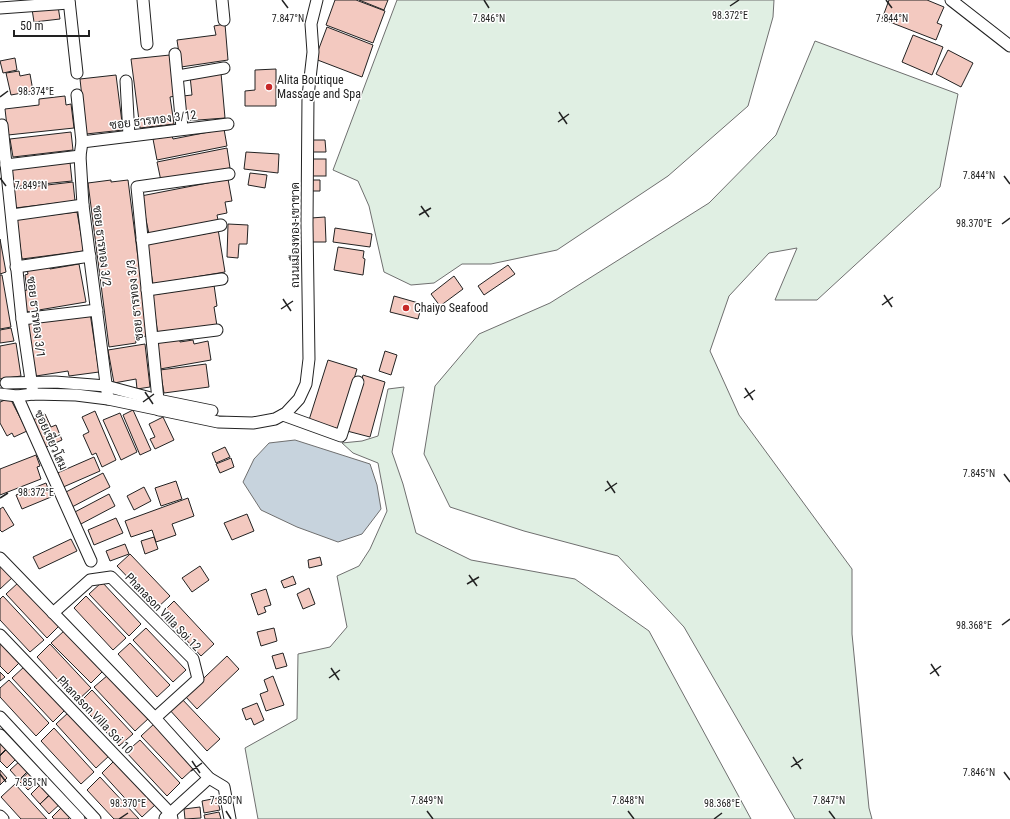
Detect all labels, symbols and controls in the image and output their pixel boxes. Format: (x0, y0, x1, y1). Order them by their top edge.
text: 98.372°E (712, 10, 748, 21)
scale bar (14, 12, 89, 38)
text: 7.847°N (272, 13, 304, 24)
text: 7.846°N (473, 13, 505, 24)
text: 7.844°N (876, 13, 908, 24)
text: 50 m (20, 19, 44, 33)
place label: Alita Boutique Massage and Spa (277, 73, 361, 101)
marker: Alita Boutique Massage and Spa (264, 82, 274, 92)
text: 98.374°E (18, 86, 54, 97)
street label: ซอย ธารทอง 3/12 (109, 108, 197, 132)
text: 7.844°N (963, 170, 995, 181)
text: 7.849°N (15, 180, 47, 191)
street label: ถนนเมืองทอง-เขาขาด (288, 182, 302, 288)
street label: ซอย ธารทอง 3/2 (90, 205, 114, 287)
text: 98.370°E (956, 218, 992, 229)
street label: ซอย ธารทอง 3/3 (124, 259, 146, 341)
street label: ซอย ธารทอง 3/1 (24, 276, 48, 358)
place label: Chaiyo Seafood (414, 301, 488, 315)
marker: Chaiyo Seafood (401, 303, 411, 313)
street label: ซอยเชี่ยวโสม (32, 406, 74, 472)
text: 7.845°N (963, 468, 995, 479)
text: 98.372°E (18, 487, 54, 498)
street label: Phanason Villa Soi 12 (122, 570, 204, 654)
text: 98.368°E (956, 620, 992, 631)
street label: Phanason Villa Soi 10 (54, 673, 136, 757)
text: 7.846°N (963, 767, 995, 778)
text: 7.851°N (15, 777, 47, 788)
text: 7.850°N (210, 795, 242, 806)
text: 7.849°N (411, 795, 443, 806)
text: 7.848°N (612, 795, 644, 806)
text: 7.847°N (813, 795, 845, 806)
text: 98.370°E (110, 798, 146, 809)
text: 98.368°E (704, 798, 740, 809)

